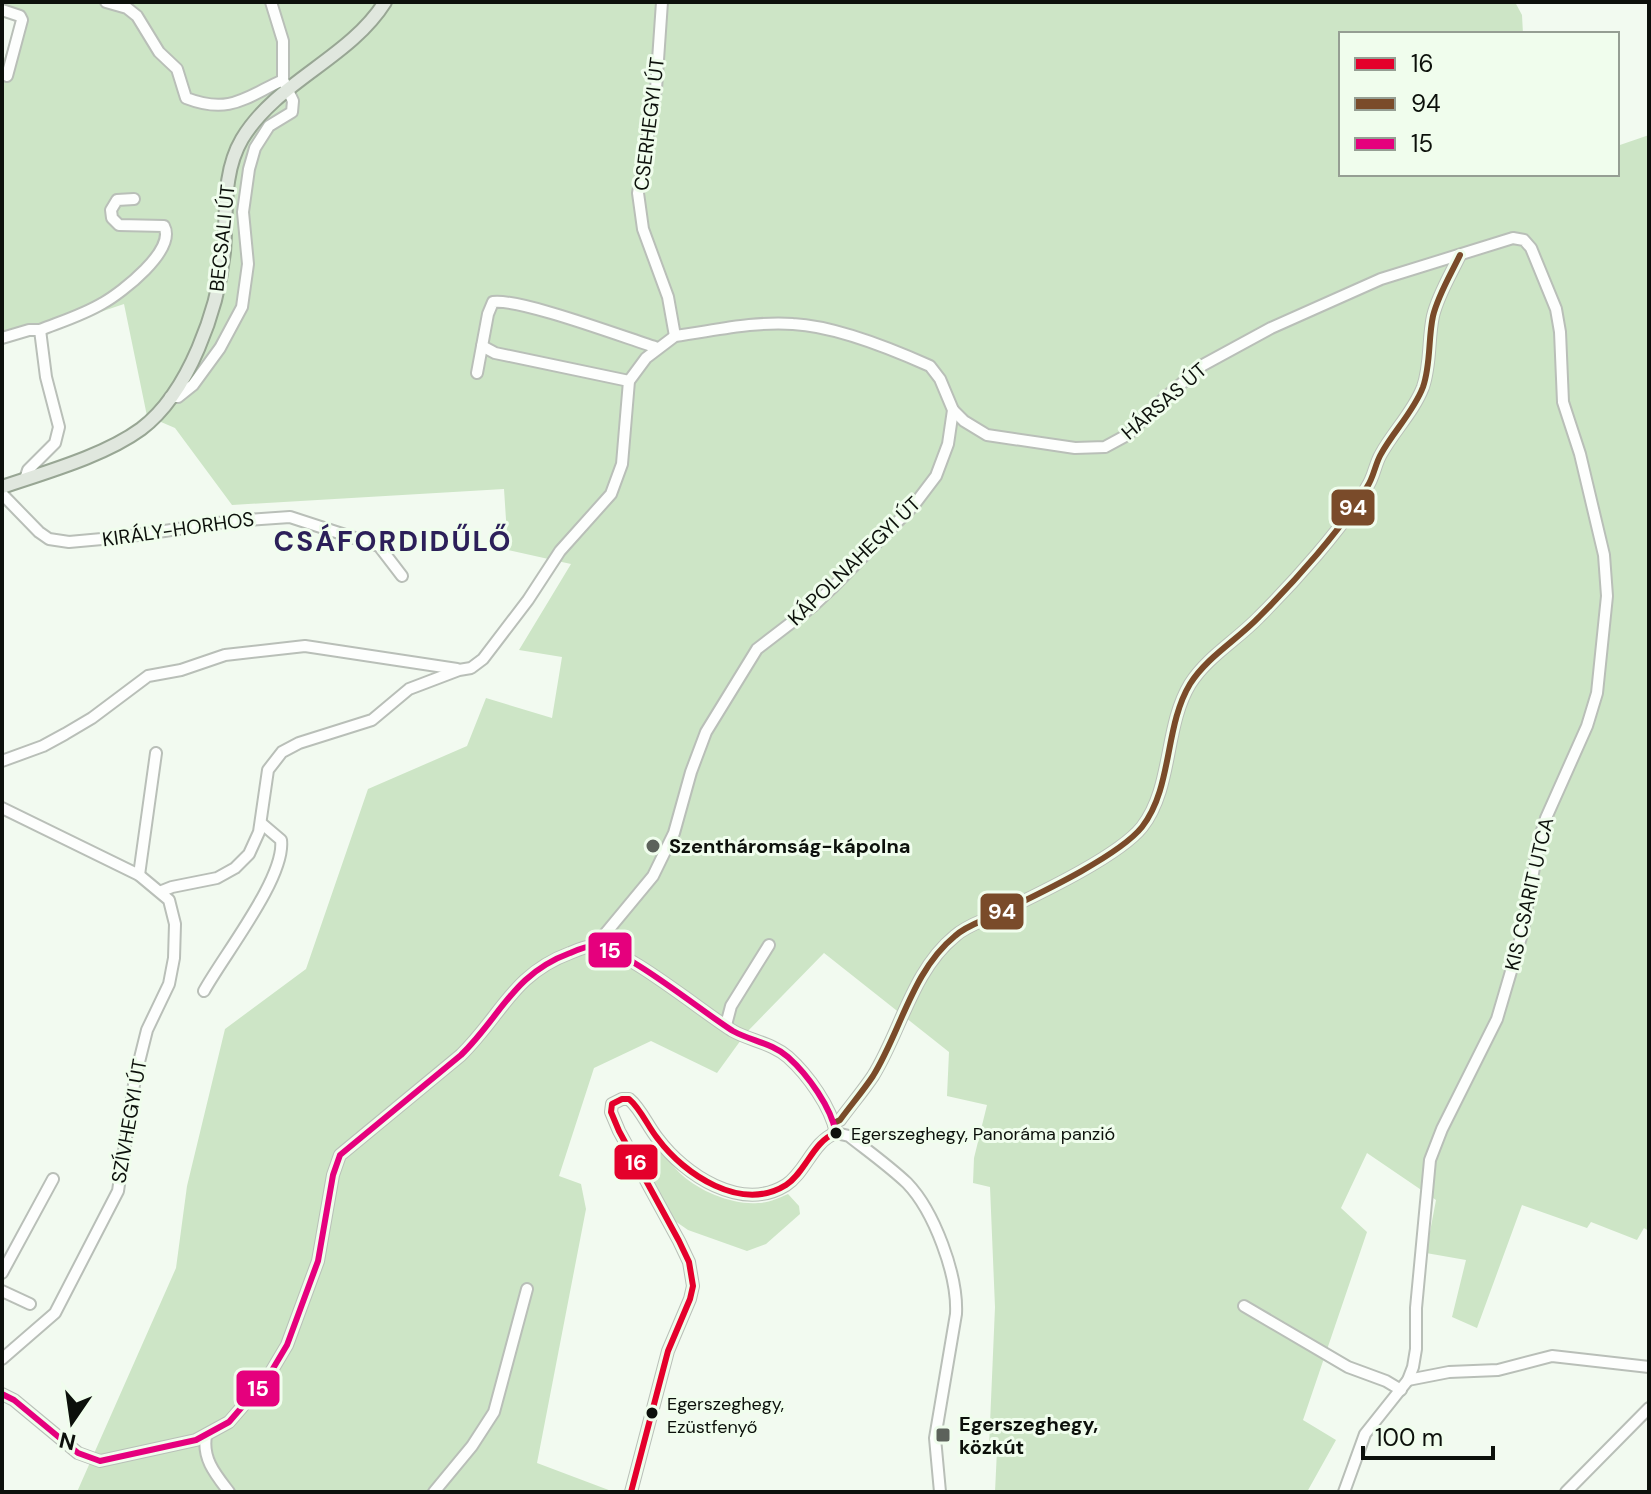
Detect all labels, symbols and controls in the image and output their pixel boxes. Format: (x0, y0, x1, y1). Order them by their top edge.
legend (1339, 32, 1619, 176)
text: 16 (1411, 48, 1434, 79)
street label: CSERHEGYI ÚT (628, 56, 670, 192)
text: 94 (1411, 88, 1441, 119)
text: 15 (1411, 128, 1433, 159)
street label: BECSALI ÚT (203, 183, 241, 293)
street label: HÁRSAS ÚT (1116, 357, 1212, 445)
line badge: 94 (1330, 488, 1376, 527)
street label: KÁPOLNAHEGYI ÚT (782, 491, 926, 631)
text: 94 (1339, 493, 1367, 522)
street label: KIRÁLY-HORHOS (100, 505, 256, 553)
district label: CSÁFORDIDŰLŐ (274, 523, 512, 560)
street label: KIS CSARIT UTCA (1499, 815, 1559, 973)
place label: Szentháromság-kápolna (669, 833, 910, 859)
marker: Szentháromság-kápolna (644, 837, 662, 855)
line badge: 94 (979, 892, 1025, 931)
text: 94 (988, 897, 1016, 926)
line badge: 15 (587, 931, 633, 969)
text: 15 (599, 936, 621, 965)
street label: SZÍVHEGYI ÚT (105, 1057, 153, 1185)
place label: Egerszeghegy, Panoráma panzió (851, 1122, 1115, 1146)
marker: Egerszeghegy, Panoráma panzió (828, 1125, 844, 1141)
line badge: 16 (613, 1143, 659, 1181)
text: 16 (625, 1148, 647, 1177)
line badge: 15 (235, 1369, 281, 1408)
text: 15 (247, 1374, 269, 1403)
north arrow (32, 1382, 112, 1462)
place label: Egerszeghegy, Ezüstfenyő (667, 1392, 784, 1439)
marker: Egerszeghegy, Ezüstfenyő (644, 1405, 660, 1421)
scale bar (1363, 1410, 1493, 1460)
place label: Egerszeghegy, közkút (959, 1411, 1098, 1460)
text: 100 m (1375, 1422, 1443, 1453)
text: N (57, 1425, 79, 1457)
marker: Egerszeghegy, közkút (934, 1426, 952, 1444)

